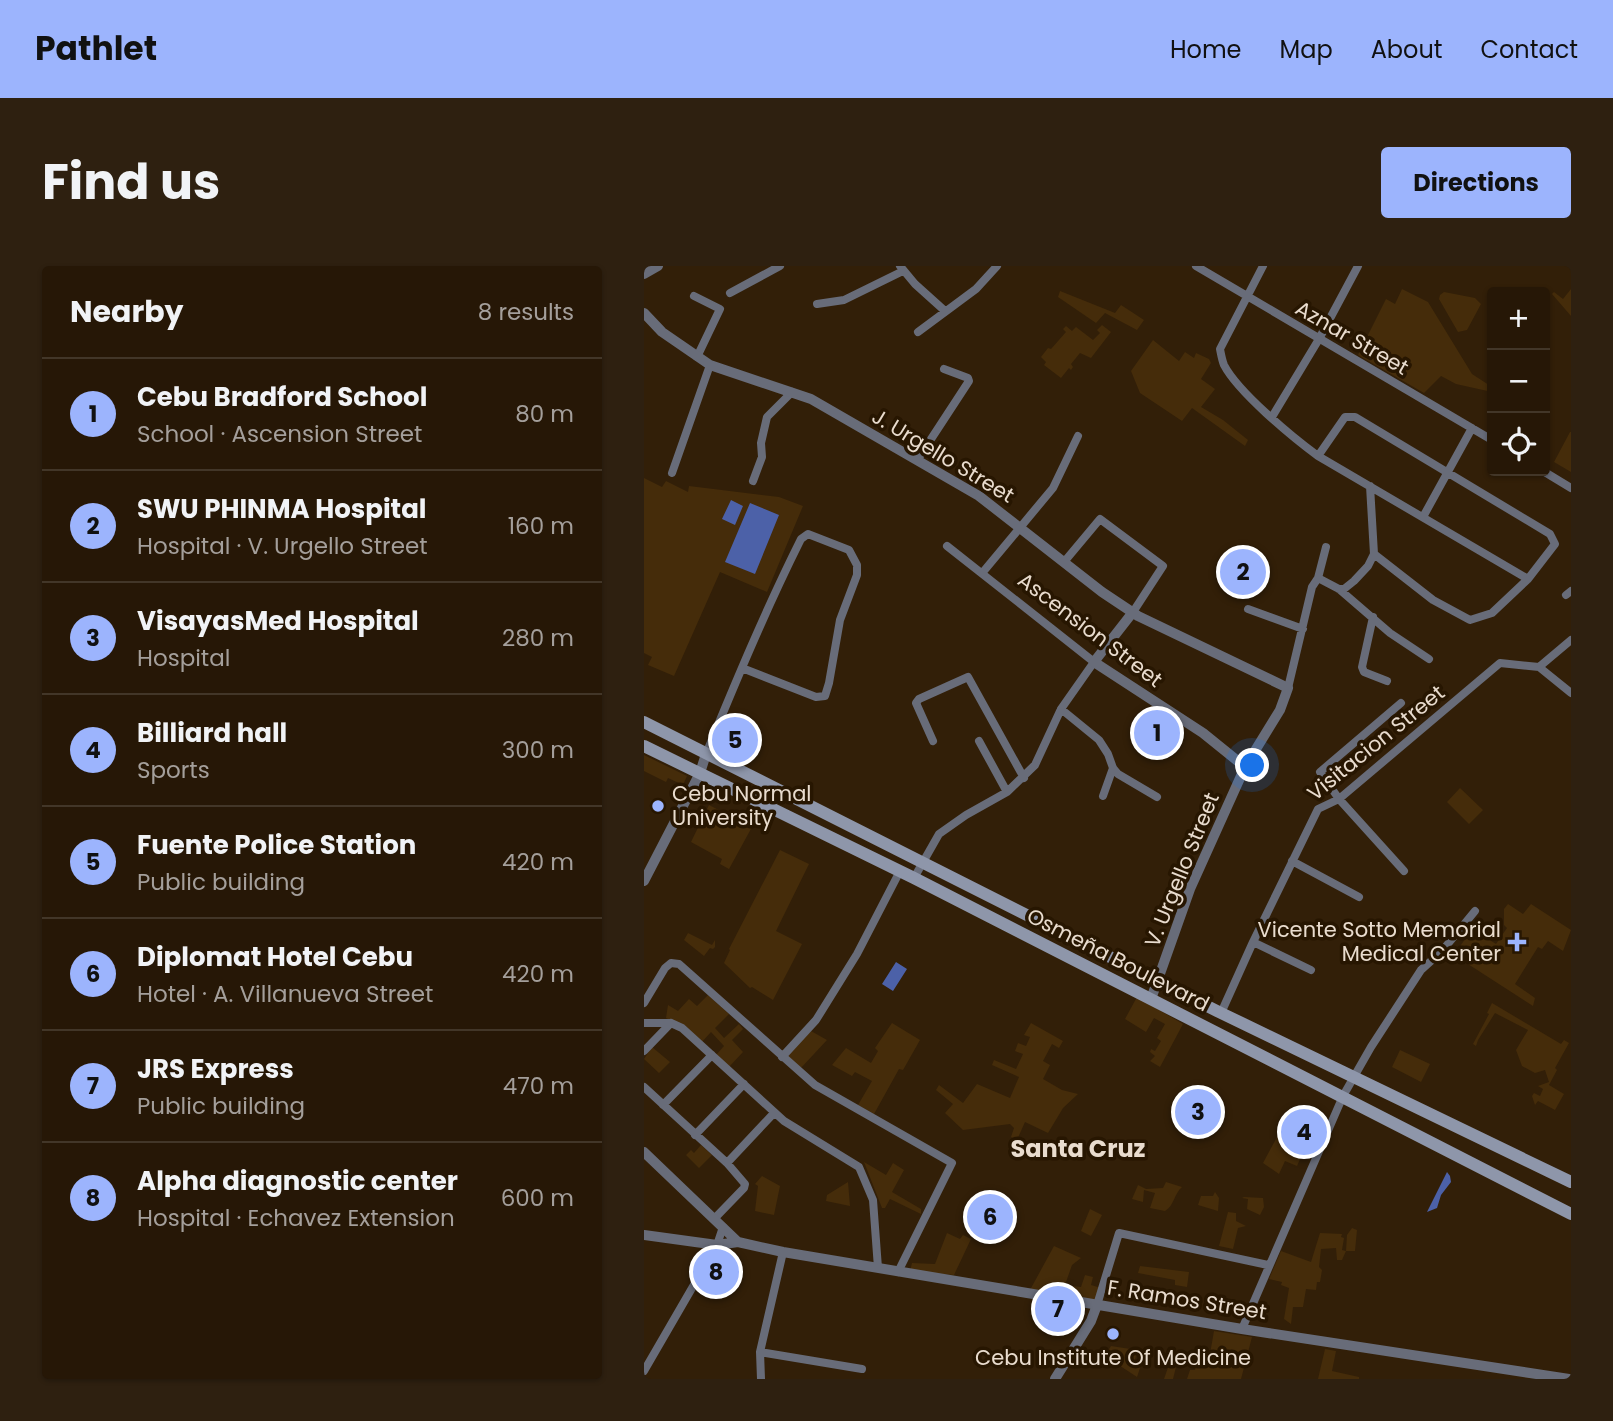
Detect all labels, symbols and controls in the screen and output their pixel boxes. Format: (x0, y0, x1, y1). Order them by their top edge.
text: Pathlet (35, 25, 157, 72)
text: Home (1170, 33, 1242, 66)
text: Map (1280, 33, 1333, 66)
text: About (1371, 33, 1442, 66)
text: Contact (1480, 33, 1578, 66)
button: Directions (1381, 147, 1571, 218)
text: Find us (42, 148, 220, 216)
map controls (1487, 287, 1550, 476)
button: + (1487, 287, 1550, 350)
text: Nearby (70, 290, 184, 333)
street label: Aznar Street (1290, 293, 1414, 382)
text: 8 results (478, 296, 574, 328)
button: − (1487, 350, 1550, 413)
text: Cebu Bradford School (137, 379, 427, 415)
text: 1 (89, 398, 97, 430)
text: 80 m (515, 398, 574, 430)
street label: J. Urgello Street (867, 402, 1020, 510)
button: locate (1487, 413, 1550, 476)
text: School · Ascension Street (137, 418, 422, 450)
text: SWU PHINMA Hospital (137, 491, 426, 527)
text: 2 (86, 510, 100, 542)
text: 160 m (508, 510, 574, 542)
text: Hospital · V. Urgello Street (137, 530, 428, 562)
pin: 2 (1220, 546, 1266, 598)
street label: Ascension Street (1012, 566, 1169, 694)
text: VisayasMed Hospital (137, 603, 419, 639)
text: 3 (86, 622, 100, 654)
text: 280 m (502, 622, 574, 654)
text: Hospital (137, 642, 230, 674)
street label: Visitacion Street (1301, 678, 1451, 807)
pin: 1 (1134, 707, 1180, 759)
pin: 5 (712, 714, 758, 766)
text: Billiard hall (137, 715, 287, 751)
text: 4 (85, 734, 101, 766)
text: 300 m (502, 734, 574, 766)
your location (1235, 748, 1269, 782)
text: Sports (137, 754, 210, 786)
place label: Cebu Normal University (672, 779, 812, 832)
street label: V. Urgello Street (1137, 788, 1226, 951)
marker: Cebu Normal University (650, 798, 666, 814)
text: Fuente Police Station (137, 827, 416, 863)
text: 5 (86, 846, 100, 878)
text: 420 m (502, 846, 574, 878)
text: Public building (137, 866, 305, 898)
street label: Osmeña Boulevard (1022, 901, 1214, 1018)
place label: Vicente Sotto Memorial Medical Center (1258, 915, 1501, 968)
marker: Vicente Sotto Memorial Medical Center (1507, 932, 1527, 952)
text: Diplomat Hotel Cebu (137, 939, 413, 975)
text: 6 (86, 958, 100, 990)
text: 420 m (502, 958, 574, 990)
text: Hotel · A. Villanueva Street (137, 978, 433, 1010)
text: JRS Express (137, 1051, 294, 1087)
text: 7 (87, 1070, 99, 1102)
text: 470 m (503, 1070, 574, 1102)
pin: 3 (1175, 1086, 1221, 1138)
text: Public building (137, 1090, 305, 1122)
pin: 4 (1281, 1106, 1327, 1158)
district label: Santa Cruz (1011, 1132, 1146, 1165)
text: Alpha diagnostic center (137, 1163, 458, 1199)
text: 8 (86, 1182, 100, 1214)
text: 600 m (501, 1182, 574, 1214)
pin: 6 (967, 1191, 1013, 1243)
text: Hospital · Echavez Extension (137, 1202, 455, 1234)
pin: 8 (693, 1246, 739, 1298)
street label: F. Ramos Street (1105, 1273, 1269, 1326)
pin: 7 (1035, 1283, 1081, 1335)
marker: Cebu Institute Of Medicine (1105, 1326, 1121, 1342)
place label: Cebu Institute Of Medicine (975, 1343, 1251, 1372)

